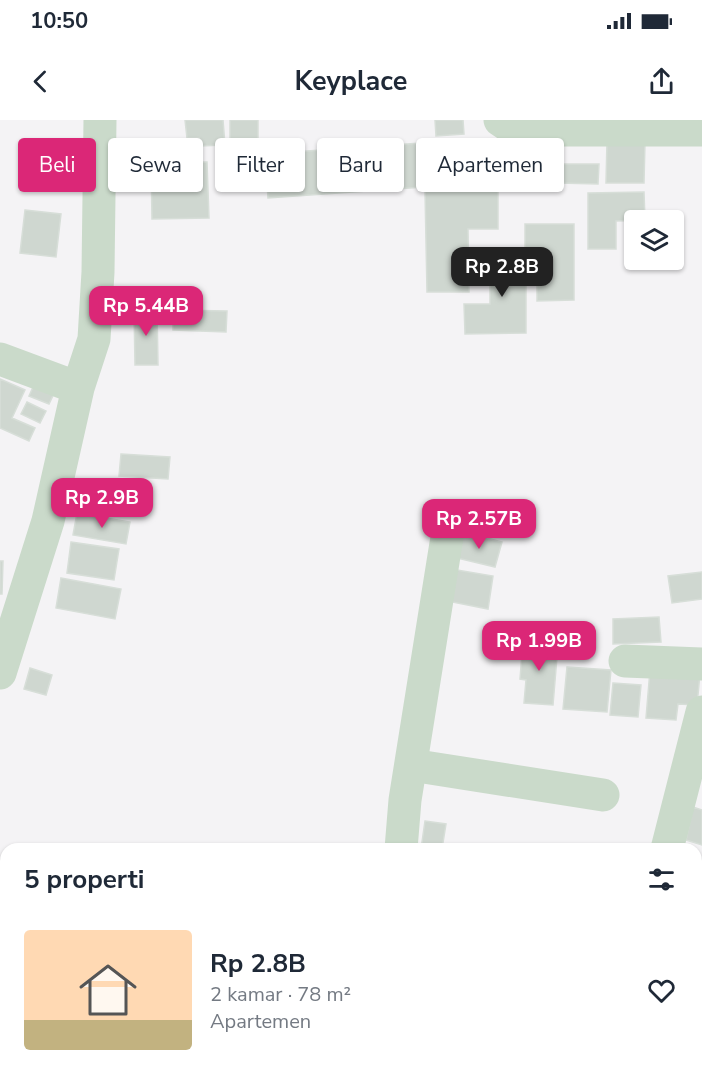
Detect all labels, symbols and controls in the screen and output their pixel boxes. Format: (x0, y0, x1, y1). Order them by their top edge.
text: 10:50 (30, 6, 88, 36)
text: Keyplace (295, 63, 407, 100)
icon: back (24, 65, 57, 98)
icon: share (645, 65, 678, 98)
chip: Beli (18, 138, 96, 192)
chip: Sewa (108, 138, 203, 192)
chip: Filter (215, 138, 305, 192)
chip: Baru (317, 138, 404, 192)
chip: Apartemen (416, 138, 564, 192)
map controls (624, 210, 684, 270)
button: layers (624, 210, 684, 270)
pin: Rp 2.8B (447, 247, 557, 298)
text: Rp 2.8B (465, 253, 539, 280)
pin: Rp 5.44B (84, 286, 208, 337)
text: Rp 5.44B (103, 292, 189, 319)
pin: Rp 2.9B (47, 478, 157, 529)
text: Rp 2.9B (65, 484, 139, 511)
pin: Rp 2.57B (417, 499, 541, 550)
text: Rp 2.57B (436, 505, 522, 532)
pin: Rp 1.99B (477, 621, 601, 672)
text: Rp 1.99B (496, 627, 582, 654)
text: 5 properti (24, 862, 144, 897)
icon: filters (645, 863, 678, 896)
text: Rp 2.8B (210, 946, 306, 981)
icon: home (72, 954, 144, 1026)
icon: heart (645, 974, 678, 1007)
text: 2 kamar · 78 m² (210, 981, 351, 1008)
text: Apartemen (210, 1008, 311, 1035)

